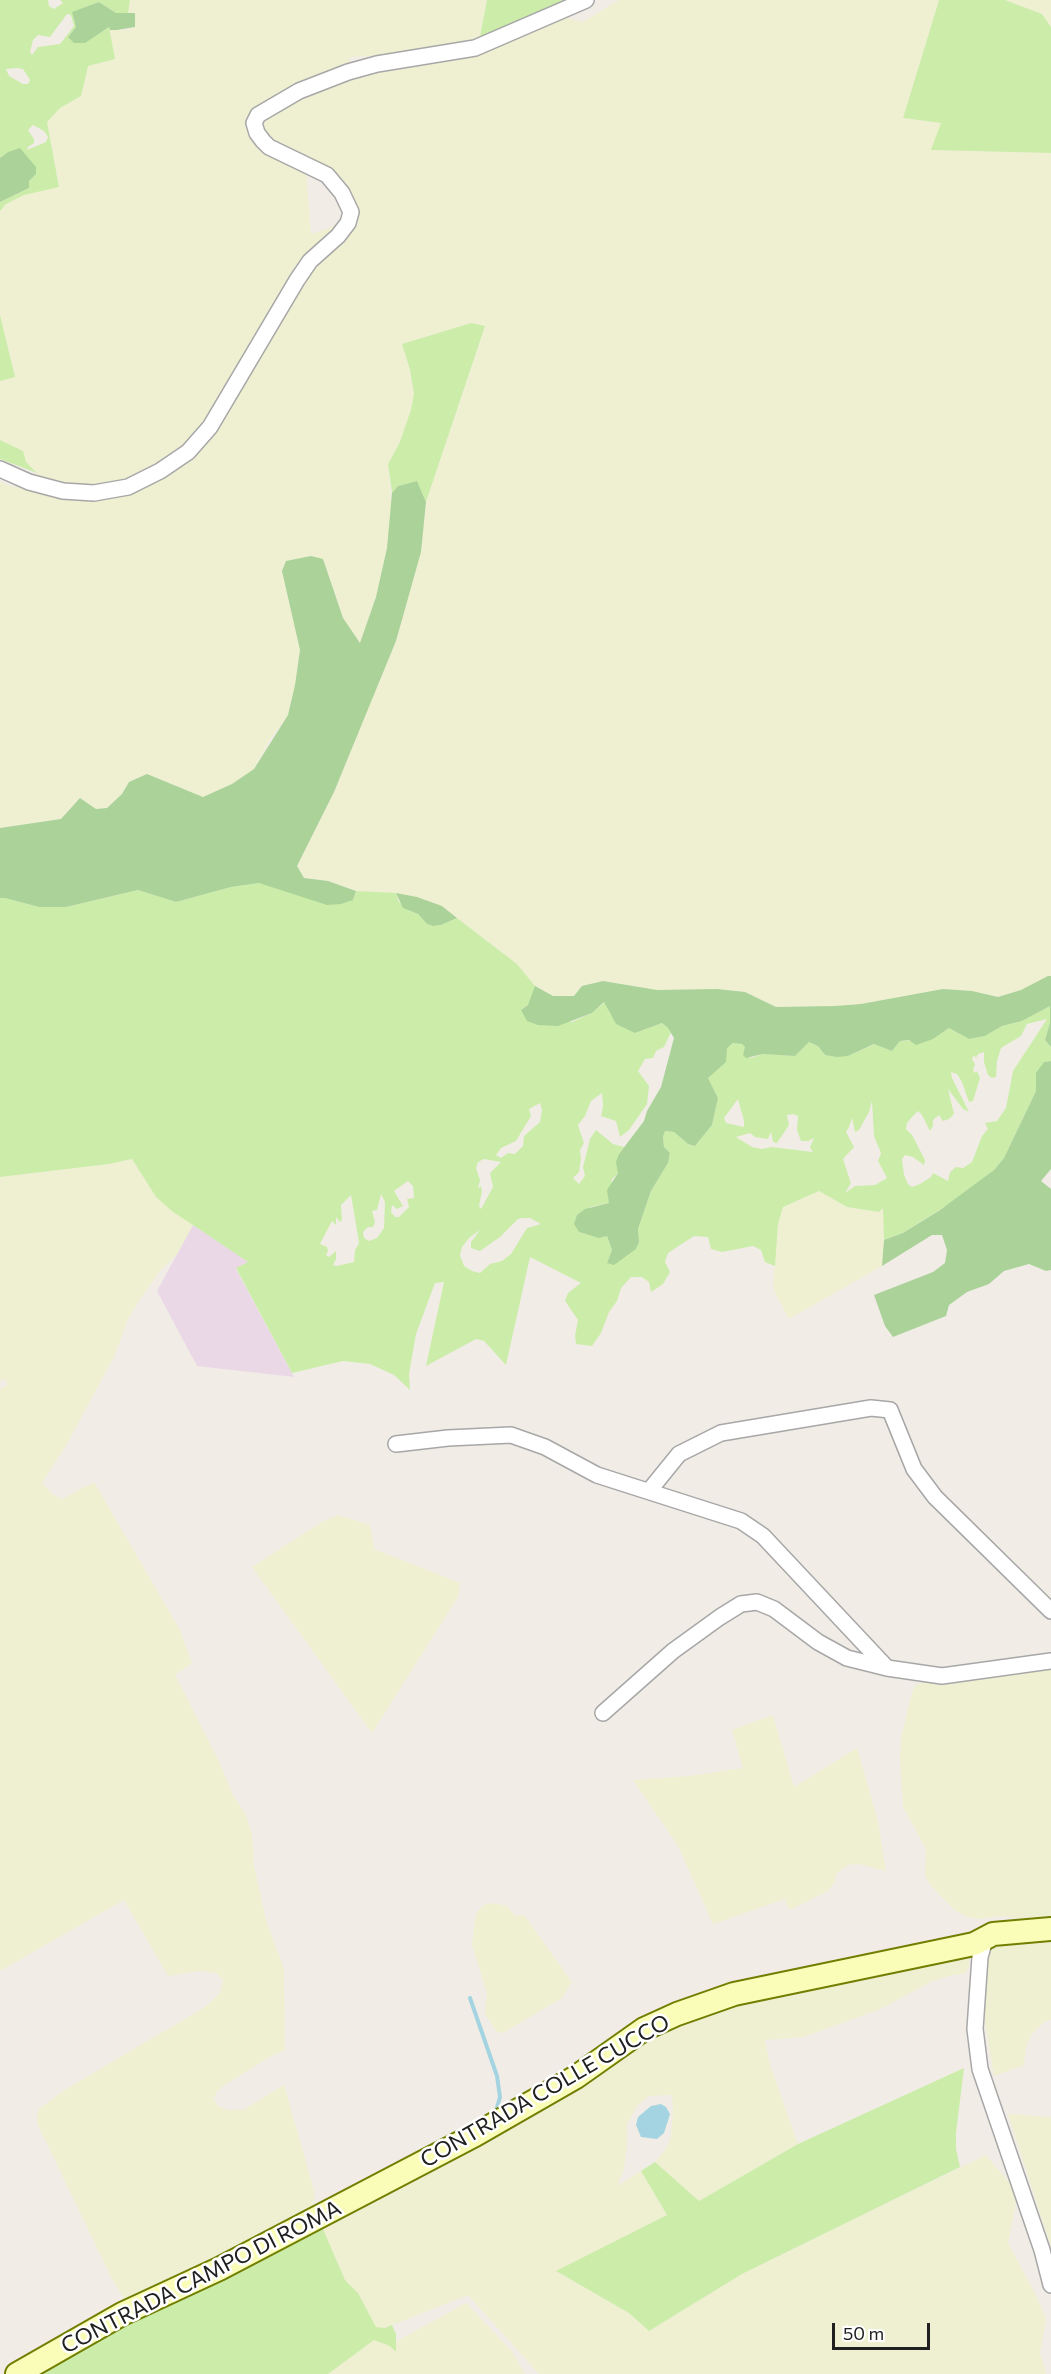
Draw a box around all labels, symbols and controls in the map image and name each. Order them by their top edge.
street label: CONTRADA COLLE CUCCO [416,2009,674,2173]
street label: CONTRADA CAMPO DI ROMA [57,2195,345,2359]
scale bar [835,2311,932,2349]
text: 50 m [843,2322,884,2344]

